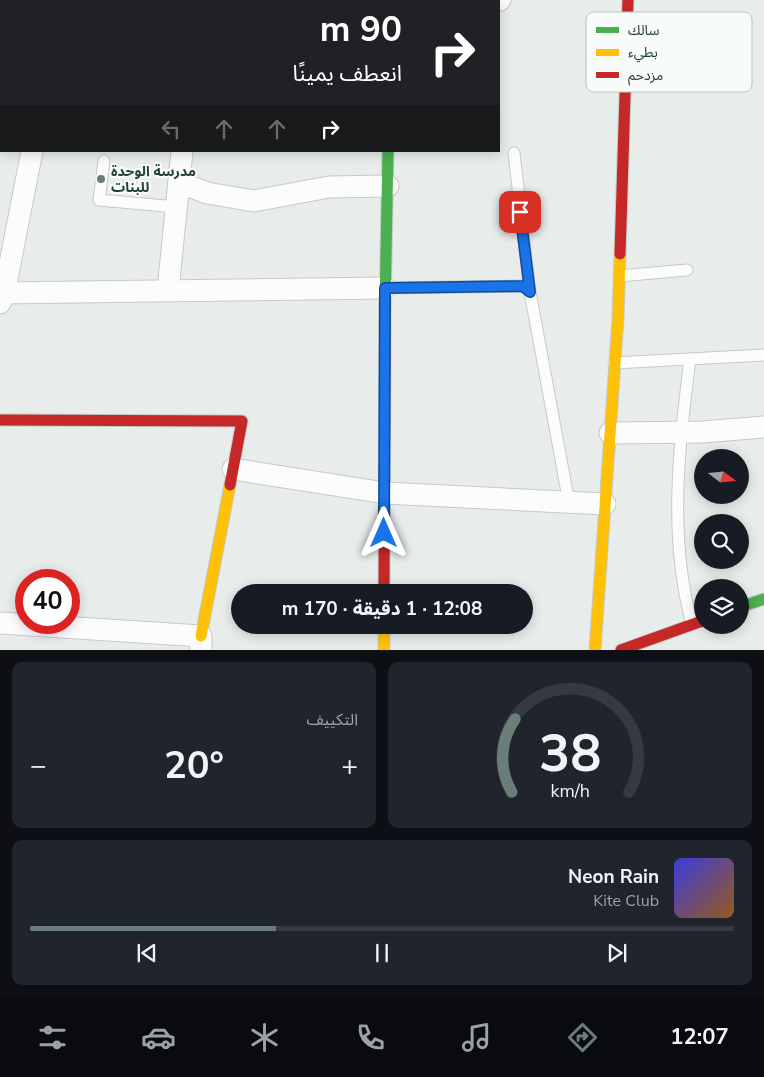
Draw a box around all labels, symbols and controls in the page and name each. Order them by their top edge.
text: 90 m [320,6,402,53]
legend [586,12,752,92]
icon: right [420,20,485,85]
text: سالك [628,21,660,40]
text: بطيء [628,43,658,63]
text: انعطف يمينًا [293,59,402,89]
text: مزدحم [628,66,663,86]
icon: left [157,115,185,143]
icon: ahead [210,115,238,143]
icon: ahead [263,115,291,143]
icon: right [316,115,344,143]
place label: مدرسة الوحدة للبنات [111,162,196,197]
marker: مدرسة الوحدة للبنات [95,173,107,185]
pin [499,191,541,233]
icon: arrive [506,198,534,226]
north arrow [694,449,749,504]
map controls [694,449,749,634]
position arrow [357,506,409,558]
button: search [694,514,749,569]
speed limit sign: 40 [15,569,80,634]
button: layers [694,579,749,634]
text: 12:08 · 1 دقيقة · 170 m [282,596,482,622]
text: التكييف [306,709,358,731]
text: 38 [539,718,601,789]
text: 20° [164,740,224,791]
text: − [30,747,47,785]
text: + [341,747,358,785]
text: km/h [550,779,590,803]
text: Neon Rain [568,864,659,890]
text: Kite Club [593,890,659,912]
icon: previous [133,939,161,967]
icon: pause [368,939,396,967]
icon: next [603,939,631,967]
icon: filters [35,1020,70,1055]
icon: car [141,1020,176,1055]
icon: climate [247,1020,282,1055]
icon: phone [353,1020,388,1055]
icon: music [459,1020,494,1055]
icon: directions [565,1020,600,1055]
text: 12:07 [670,1022,729,1052]

